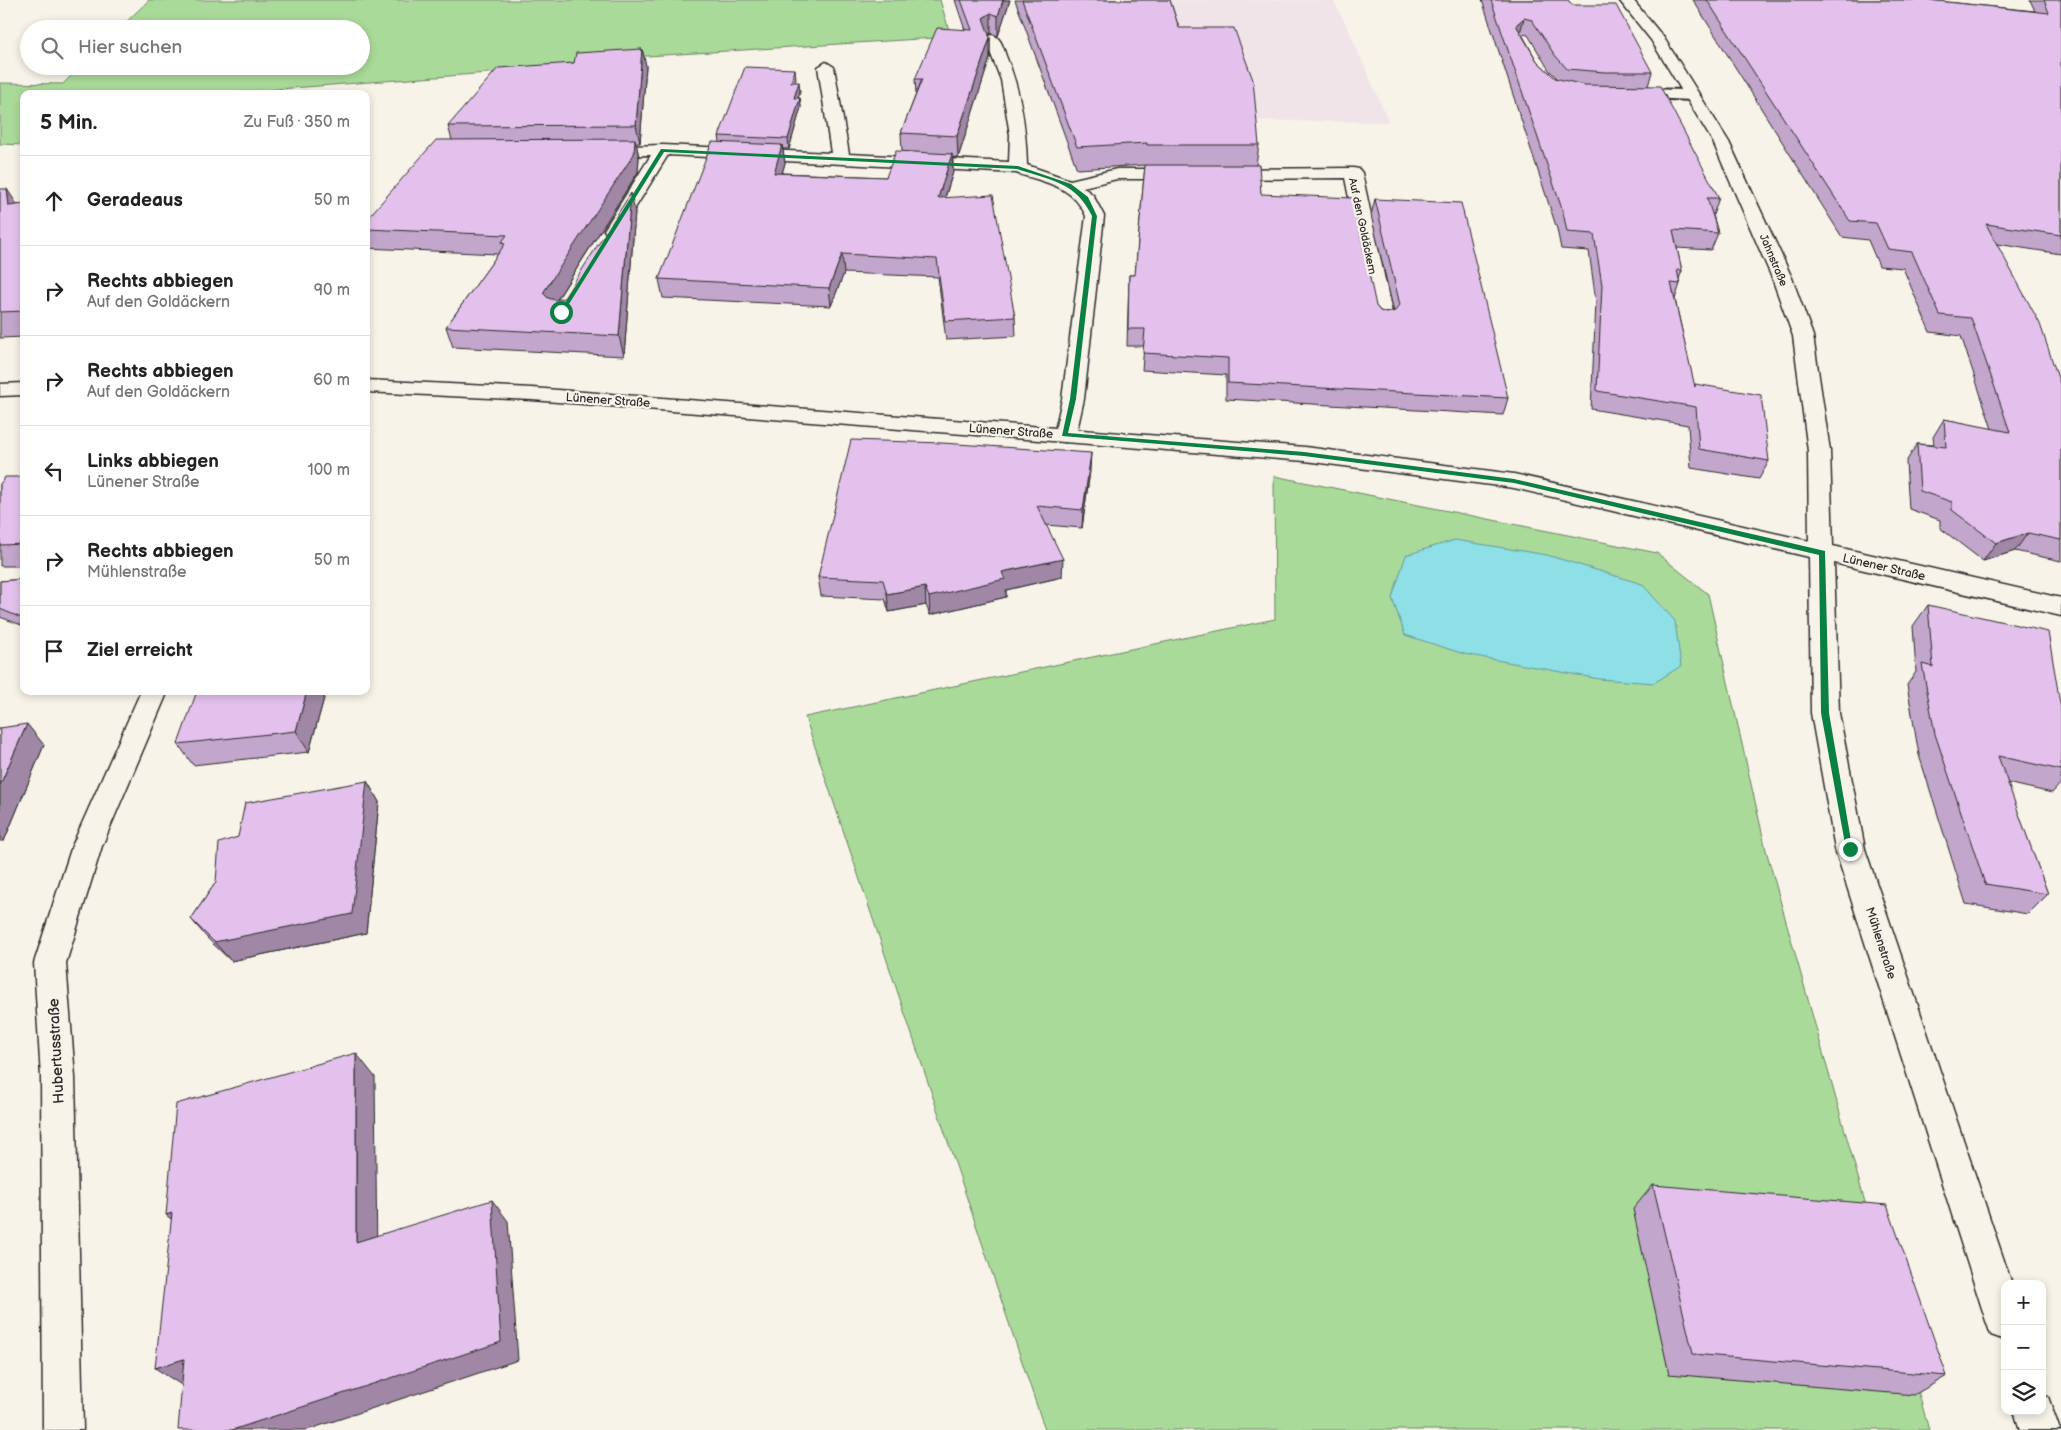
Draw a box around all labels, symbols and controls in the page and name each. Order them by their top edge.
search box [20,20,370,75]
icon: search [38,34,66,62]
text: Hier suchen [78,36,182,59]
text: 5 Min. [40,110,97,135]
text: Zu Fuß · 350 m [244,113,350,132]
street label: Auf den Goldäckern [1346,177,1379,276]
icon: ahead [40,187,68,215]
text: Geradeaus [87,189,183,212]
text: 50 m [314,191,350,210]
street label: Jahnstraße [1757,232,1791,289]
text: Rechts abbiegen [87,270,234,293]
icon: right [40,277,68,305]
text: 90 m [314,281,350,300]
text: Auf den Goldäckern [87,293,230,312]
route start [550,301,573,324]
text: Rechts abbiegen [87,360,234,383]
icon: right [40,367,68,395]
text: 60 m [313,371,350,390]
text: Auf den Goldäckern [87,383,230,402]
street label: Lünener Straße [565,390,651,411]
street label: Lünener Straße [968,421,1054,442]
text: Links abbiegen [87,450,219,473]
icon: left [40,457,68,485]
text: 100 m [307,461,350,480]
text: Lünener Straße [87,473,200,492]
text: Rechts abbiegen [87,540,234,563]
icon: right [40,547,68,575]
text: 50 m [314,551,350,570]
street label: Lünener Straße [1841,551,1927,584]
text: Mühlenstraße [87,563,186,582]
icon: arrive [40,637,68,665]
text: Ziel erreicht [87,639,193,662]
route end [1839,838,1862,861]
street label: Mühlenstraße [1862,905,1899,981]
street label: Hubertusstraße [44,998,69,1104]
map controls [2001,1280,2046,1415]
button: + [2001,1280,2046,1325]
button: − [2001,1325,2046,1370]
button: layers [2001,1370,2046,1415]

